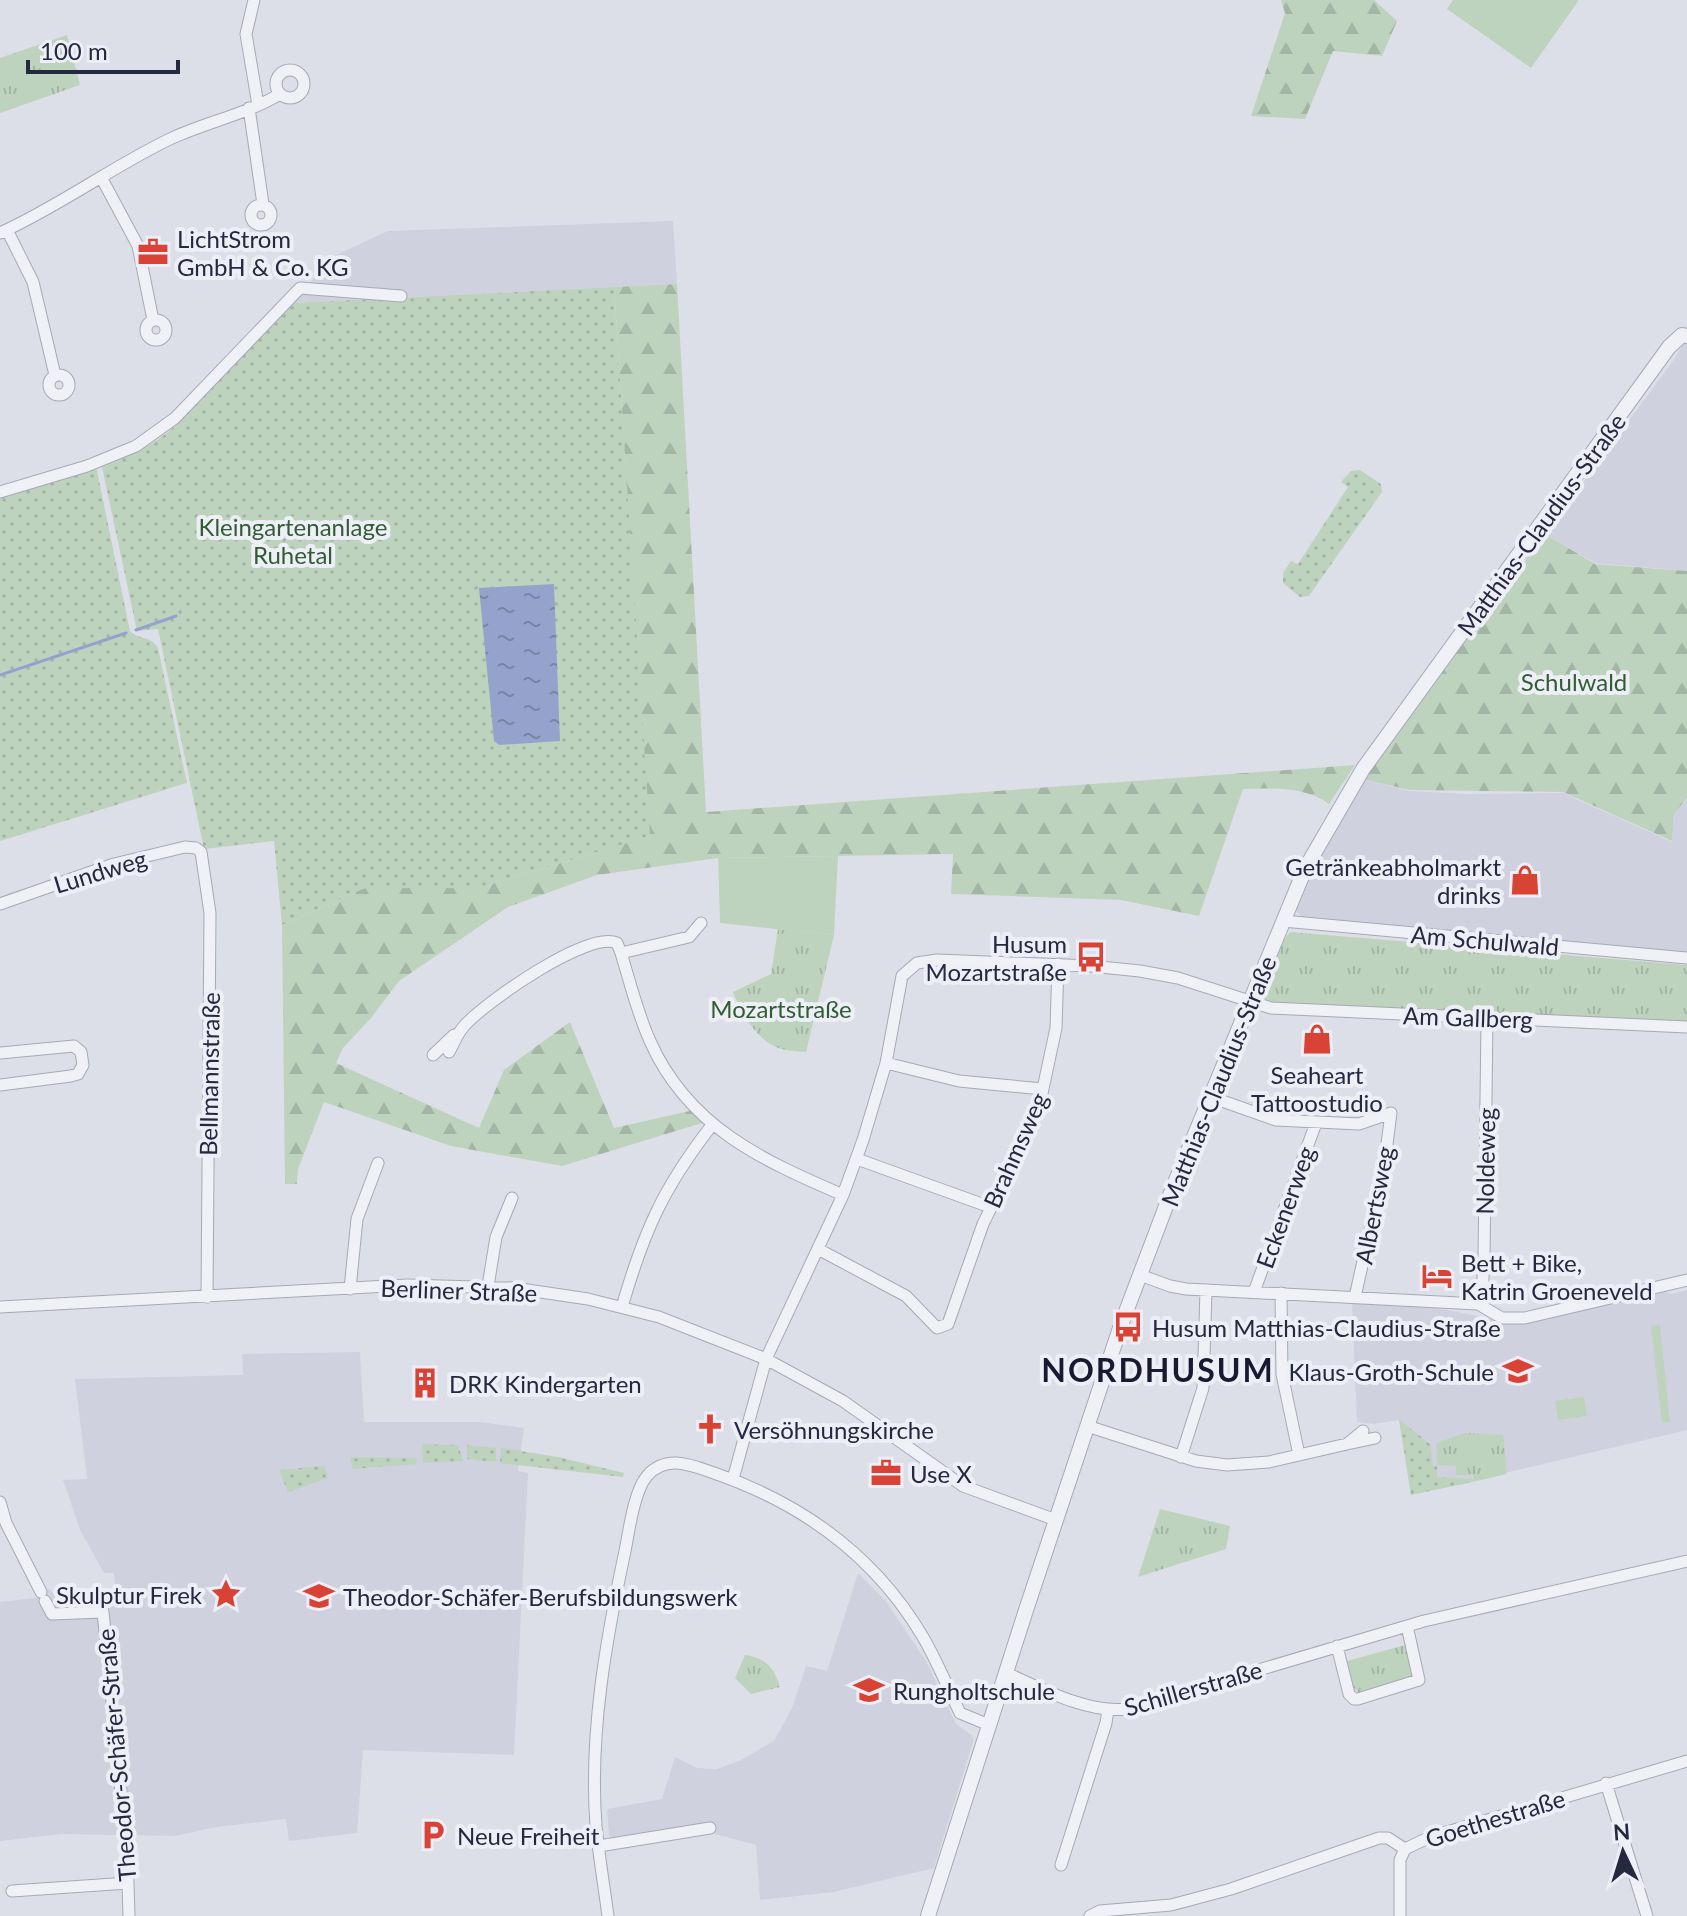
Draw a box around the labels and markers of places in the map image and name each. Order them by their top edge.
place label: LichtStrom GmbH & Co. KG [177,224,348,281]
office icon: LichtStrom GmbH & Co. KG [136,235,170,269]
place label: Getränkeabholmarkt drinks [1285,852,1501,909]
shop icon: Getränkeabholmarkt drinks [1508,863,1542,897]
place label: Husum Mozartstraße [926,929,1067,986]
bus stop icon: Husum Mozartstraße [1074,940,1108,974]
shop icon: Seaheart Tattoostudio [1300,1022,1334,1056]
place label: Seaheart Tattoostudio [1251,1060,1383,1117]
place label: Bett + Bike, Katrin Groeneveld [1461,1248,1653,1305]
hotel icon: Bett + Bike, Katrin Groeneveld [1420,1259,1454,1293]
bus stop icon: Husum Matthias-Claudius-Straße [1111,1310,1145,1344]
place label: Husum Matthias-Claudius-Straße [1152,1313,1501,1342]
school or university icon: Klaus-Groth-Schule [1501,1354,1535,1388]
place label: Klaus-Groth-Schule [1288,1357,1494,1386]
building icon: DRK Kindergarten [408,1366,442,1400]
place label: DRK Kindergarten [449,1369,642,1398]
church icon: Versöhnungskirche [693,1412,727,1446]
place label: Versöhnungskirche [734,1415,934,1444]
office icon: Use X [869,1456,903,1490]
place label: Use X [910,1459,972,1488]
place icon: Skulptur Firek [209,1577,243,1611]
school or university icon: Theodor-Schäfer-Berufsbildungswerk [302,1579,336,1613]
place label: Skulptur Firek [56,1580,203,1609]
place label: Theodor-Schäfer-Berufsbildungswerk [343,1582,738,1611]
school or university icon: Rungholtschule [852,1673,886,1707]
place label: Rungholtschule [893,1676,1055,1705]
parking icon: Neue Freiheit [416,1818,450,1852]
place label: Neue Freiheit [457,1821,600,1850]

